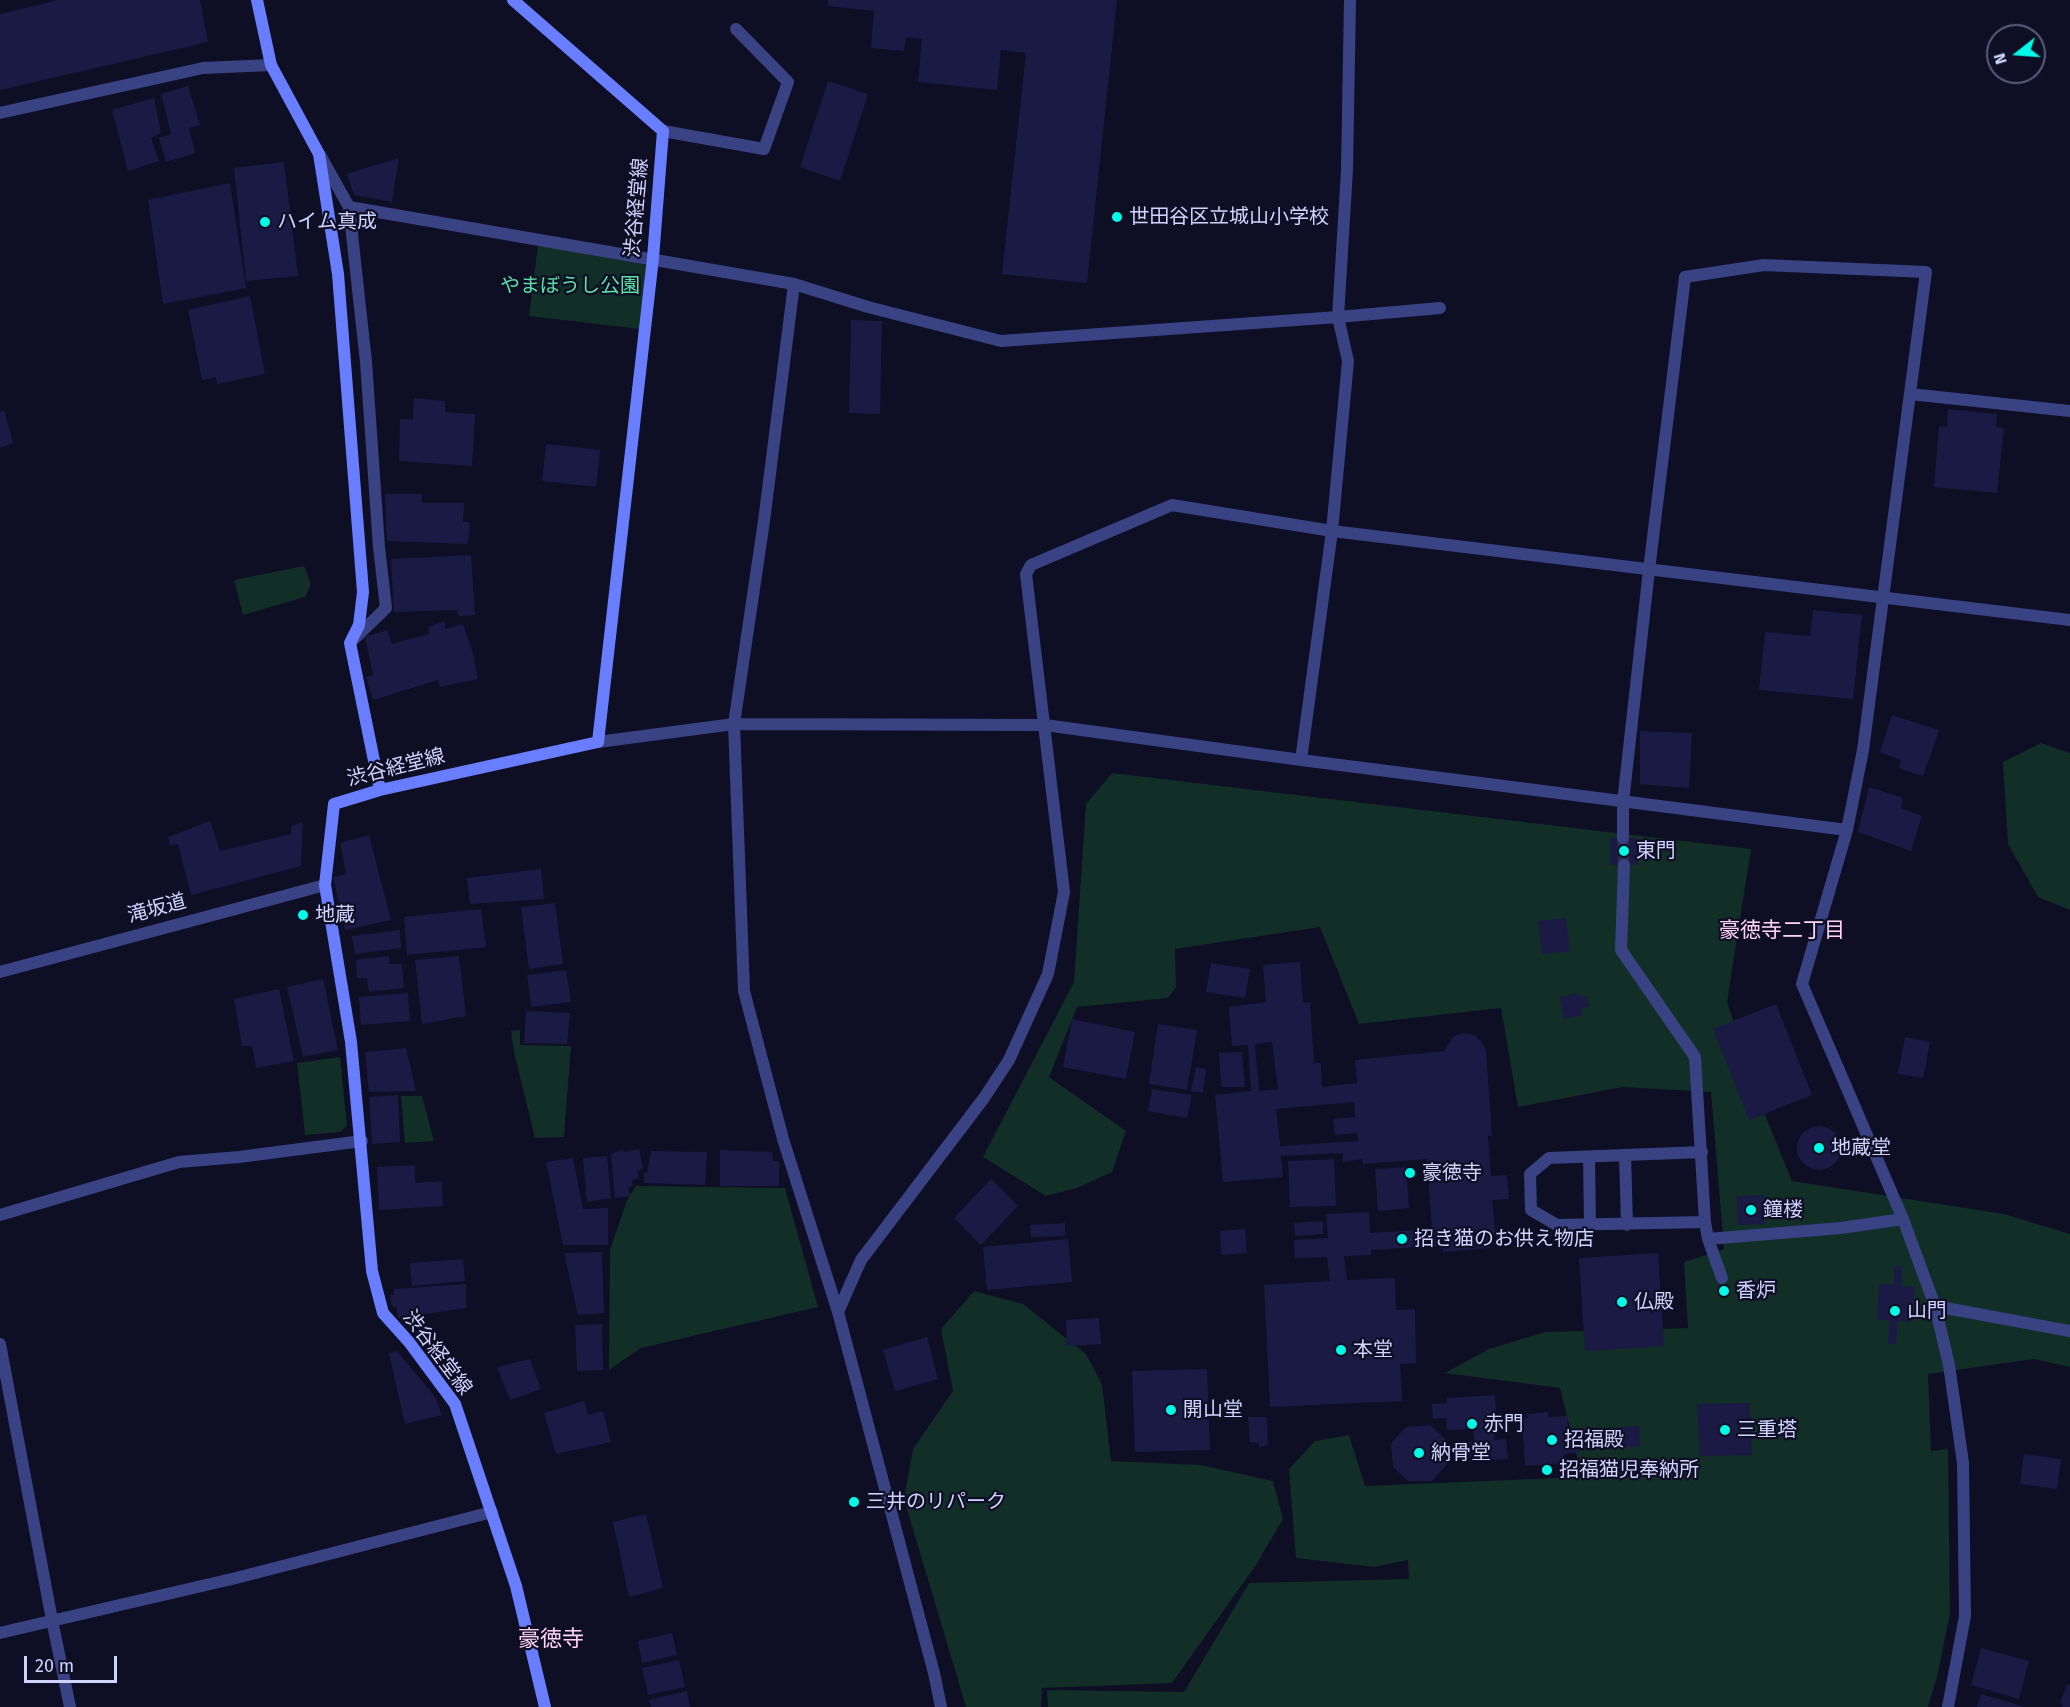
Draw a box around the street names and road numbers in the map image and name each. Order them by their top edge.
street label: 渋谷経堂線 [621,157,653,259]
street label: 渋谷経堂線 [345,744,447,792]
street label: 滝坂道 [125,890,189,928]
street label: 渋谷経堂線 [397,1306,477,1400]

